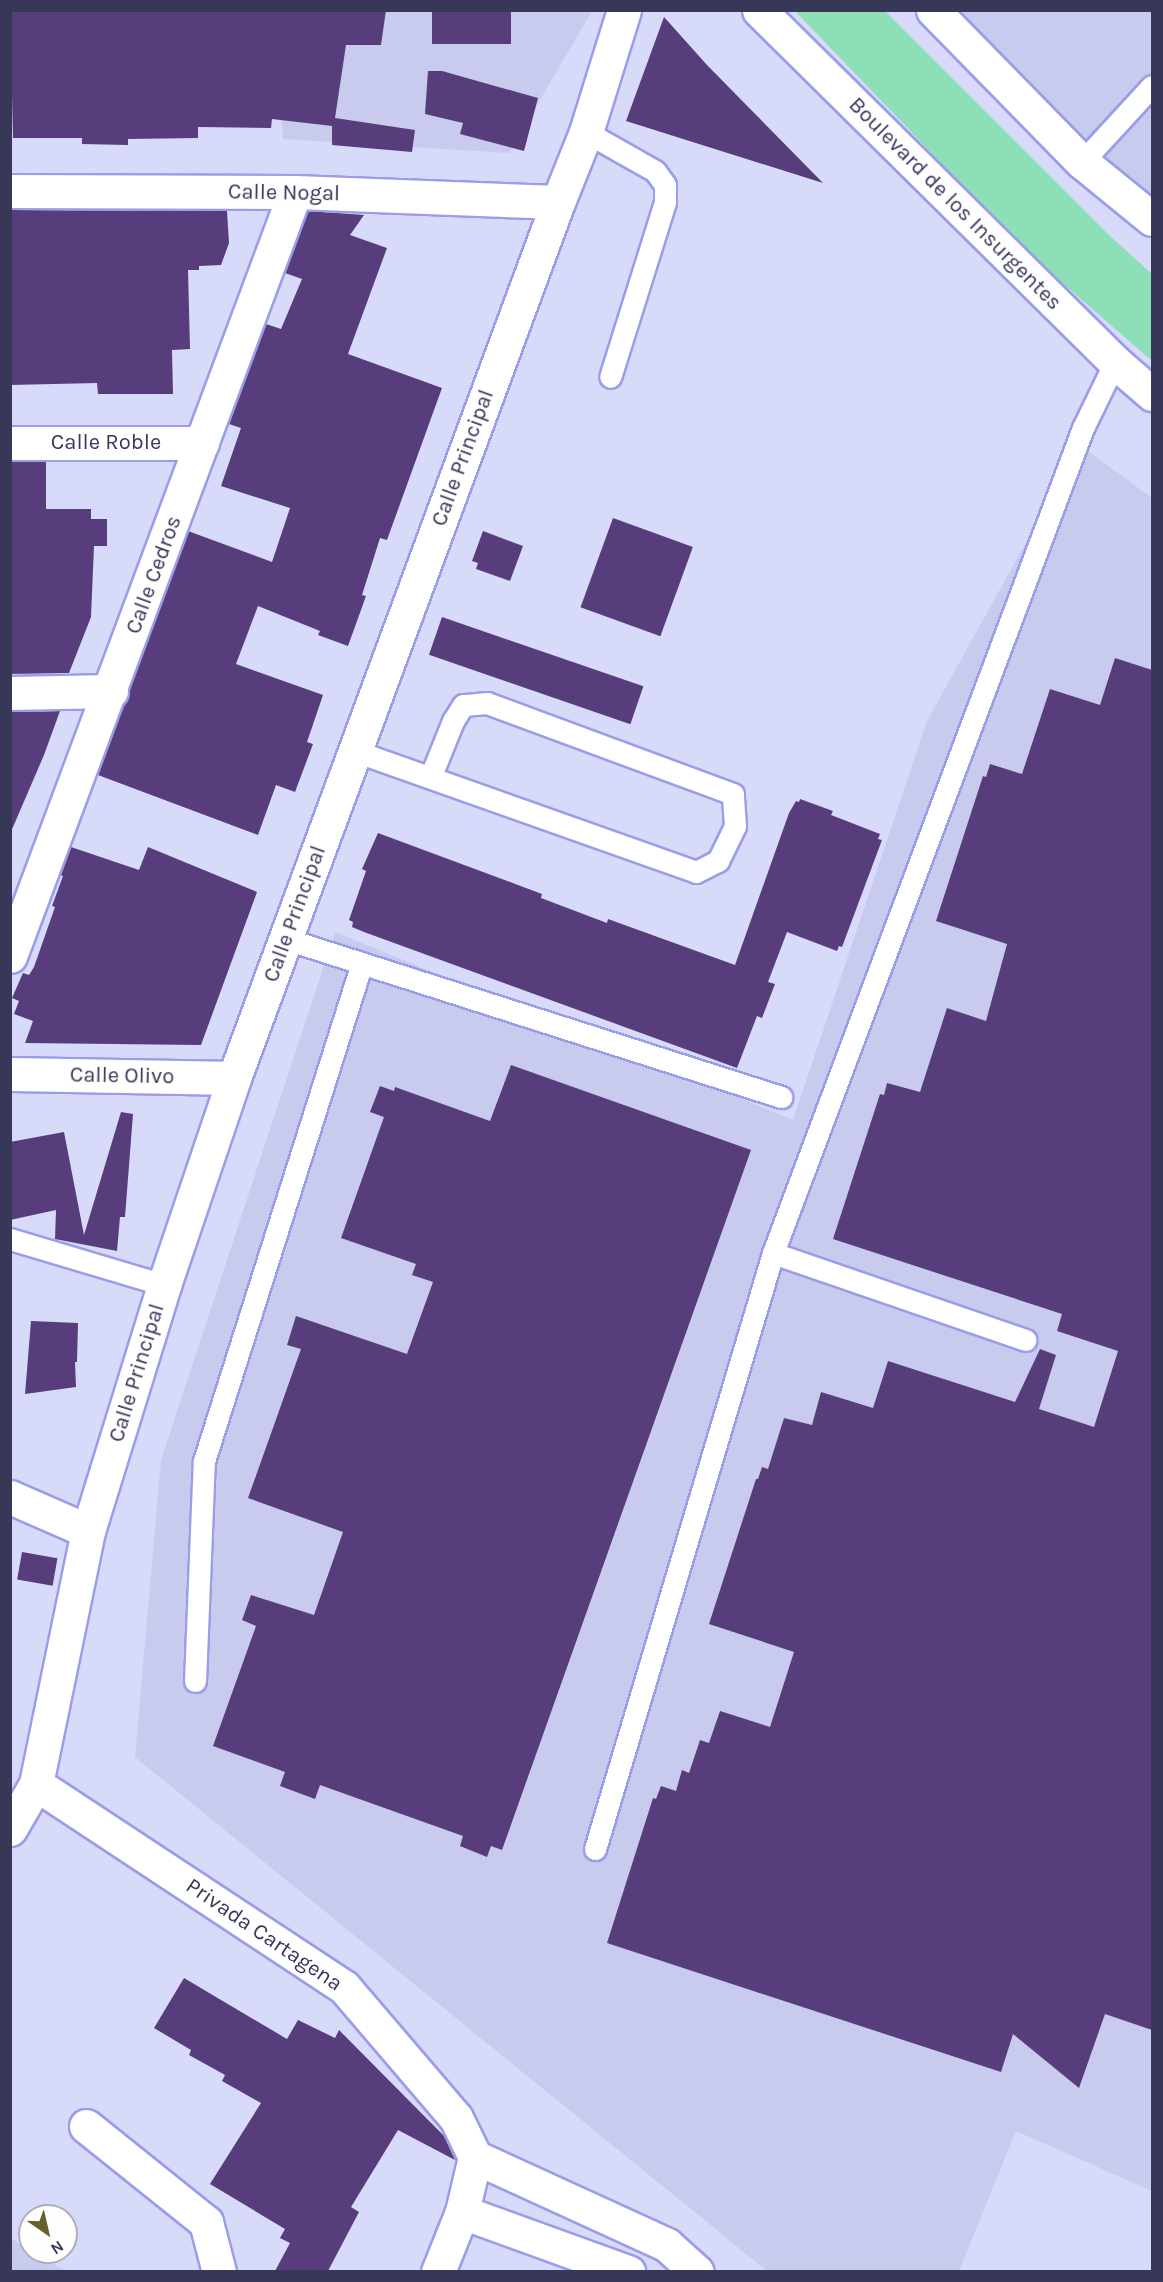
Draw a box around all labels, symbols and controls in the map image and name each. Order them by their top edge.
street label: Boulevard de los Insurgentes [843,92,1067,316]
street label: Calle Nogal [228,179,340,207]
street label: Calle Principal [426,386,500,530]
street label: Calle Roble [51,430,161,456]
street label: Calle Cedros [120,512,188,638]
street label: Calle Principal [258,842,332,986]
street label: Calle Olivo [70,1062,174,1090]
street label: Calle Principal [103,1301,171,1445]
street label: Privada Cartagena [181,1873,347,1997]
north arrow [18,2204,78,2264]
text: N [47,2237,67,2259]

